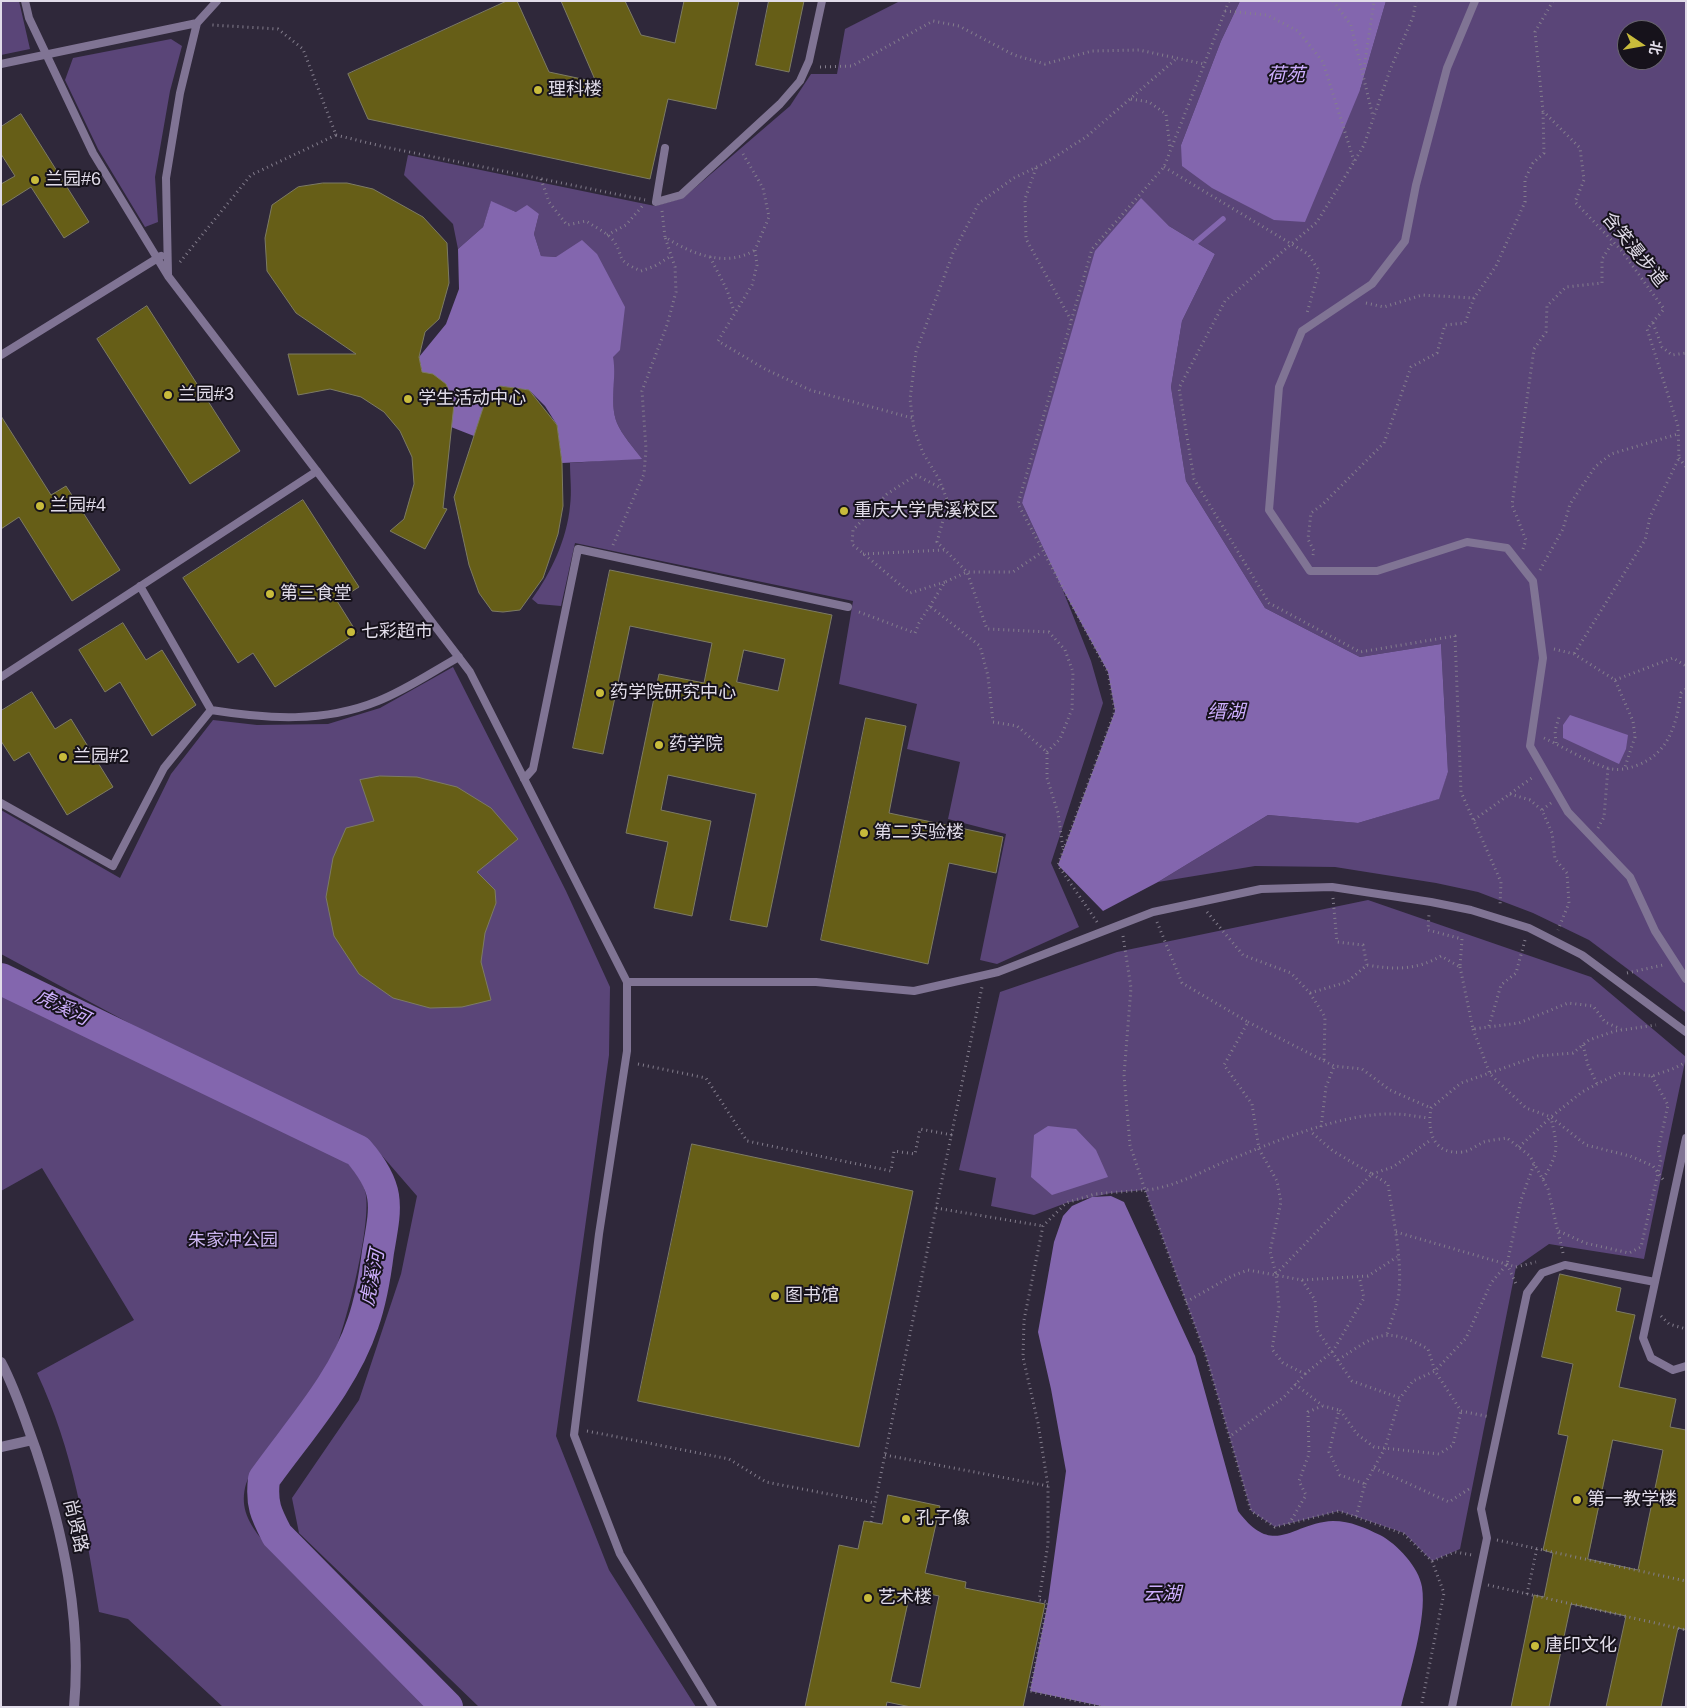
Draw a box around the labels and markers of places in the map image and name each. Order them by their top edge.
place label: 理科楼 [548,79,602,101]
marker: 理科楼 [532,84,544,96]
place label: 兰园#6 [45,169,101,191]
marker: 兰园#6 [29,174,41,186]
place label: 兰园#3 [178,384,234,406]
place label: 学生活动中心 [418,388,526,410]
marker: 兰园#3 [162,389,174,401]
marker: 学生活动中心 [402,393,414,405]
place label: 兰园#4 [50,495,106,517]
marker: 兰园#4 [34,500,46,512]
place label: 重庆大学虎溪校区 [854,500,998,522]
marker: 重庆大学虎溪校区 [838,505,850,517]
place label: 第三食堂 [280,583,352,605]
marker: 第三食堂 [264,588,276,600]
place label: 七彩超市 [361,621,433,643]
marker: 七彩超市 [345,626,357,638]
place label: 药学院研究中心 [610,682,736,704]
marker: 药学院研究中心 [594,687,606,699]
place label: 药学院 [669,734,723,756]
marker: 药学院 [653,739,665,751]
place label: 兰园#2 [73,746,129,768]
marker: 兰园#2 [57,751,69,763]
place label: 第二实验楼 [874,822,964,844]
marker: 第二实验楼 [858,827,870,839]
place label: 图书馆 [785,1285,839,1307]
marker: 图书馆 [769,1290,781,1302]
place label: 第一教学楼 [1587,1489,1677,1511]
marker: 第一教学楼 [1571,1494,1583,1506]
place label: 孔子像 [916,1508,970,1530]
marker: 孔子像 [900,1513,912,1525]
place label: 艺术楼 [878,1587,932,1609]
marker: 艺术楼 [862,1592,874,1604]
place label: 唐印文化 [1545,1635,1617,1657]
marker: 唐印文化 [1529,1640,1541,1652]

